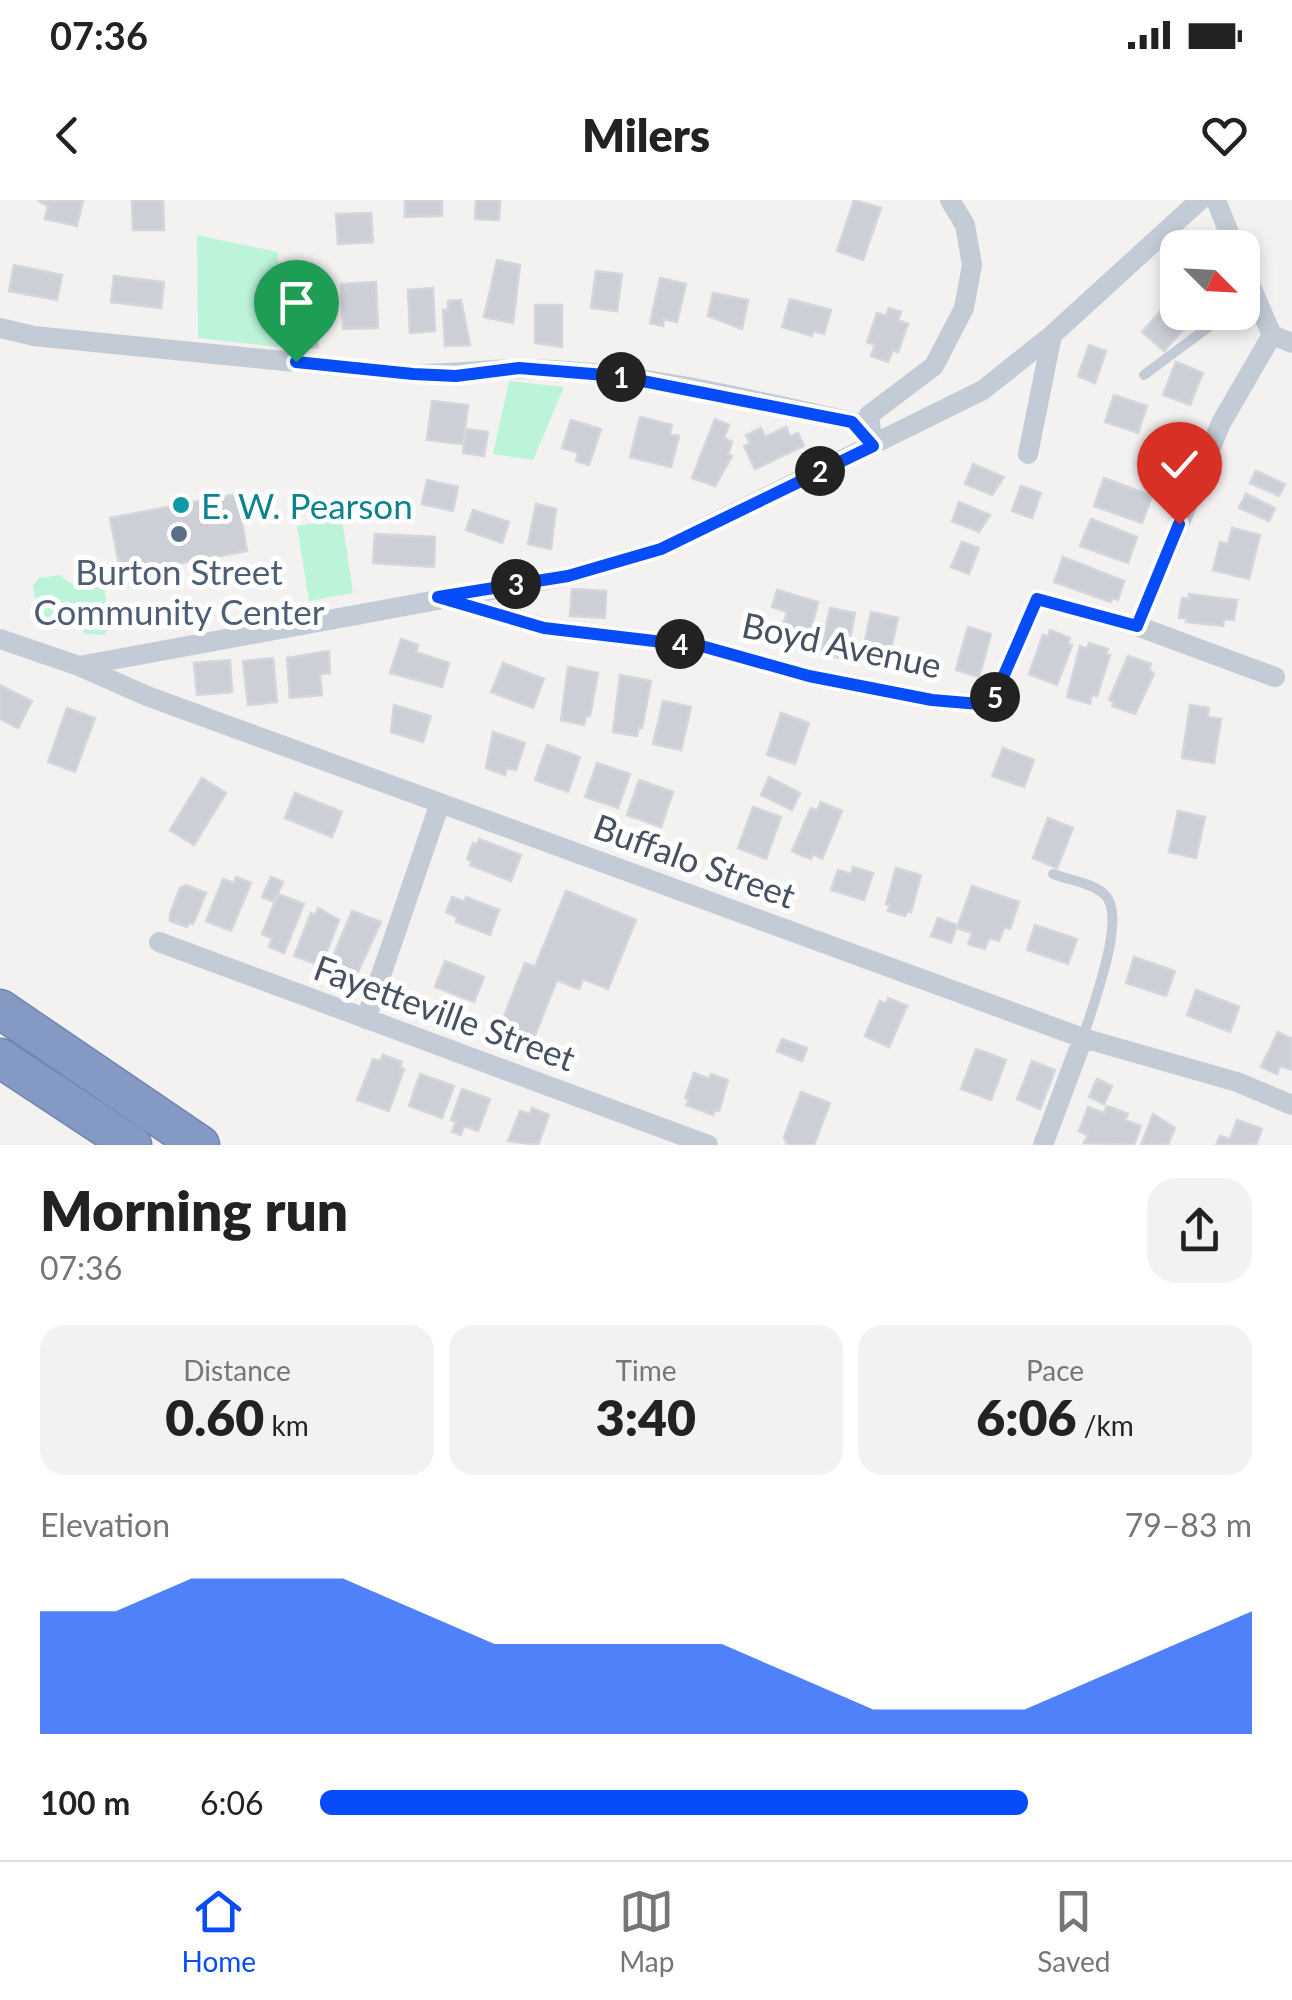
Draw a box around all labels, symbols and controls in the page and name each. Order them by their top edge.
text: 07:36 [50,12,148,58]
icon: back [40,108,95,163]
text: Milers [582,108,710,162]
icon: heart [1197,108,1252,163]
north arrow [1160,230,1260,330]
map controls [1160,230,1260,330]
pin [254,260,339,363]
icon: arrive [269,275,324,330]
pin: 1 [596,352,646,402]
text: 1 [613,360,629,394]
pin [1137,422,1222,525]
icon: check [1152,437,1207,492]
pin: 2 [795,446,845,496]
text: 2 [812,454,828,488]
place label: E. W. Pearson [201,484,413,526]
marker: E. W. Pearson [170,494,192,516]
marker: Burton Street Community Center [168,523,190,545]
place label: Burton Street Community Center [33,550,325,632]
pin: 3 [491,559,541,609]
text: 3 [508,567,524,601]
street label: Boyd Avenue [739,602,945,686]
pin: 4 [655,619,705,669]
text: 4 [672,627,688,661]
pin: 5 [970,672,1020,722]
text: 5 [987,680,1003,714]
street label: Buffalo Street [588,804,802,916]
street label: Fayetteville Street [309,945,582,1079]
text: Morning run [40,1177,348,1243]
button: share [1147,1178,1252,1283]
text: 07:36 [40,1248,122,1287]
text: Distance [183,1353,291,1387]
text: Time [616,1353,676,1387]
text: Pace [1026,1353,1084,1387]
text: 0.60 [165,1387,264,1447]
text: 3:40 [596,1387,696,1447]
text: 6:06 [976,1387,1077,1447]
text: km [264,1408,309,1442]
text: /km [1077,1408,1134,1442]
text: Elevation [40,1505,170,1544]
text: 79–83 m [1125,1505,1252,1544]
text: 100 m [40,1783,130,1822]
text: 6:06 [200,1783,264,1822]
tab: Home [182,1884,256,1978]
tab: Map [619,1884,674,1978]
tab: Saved [1037,1884,1110,1978]

